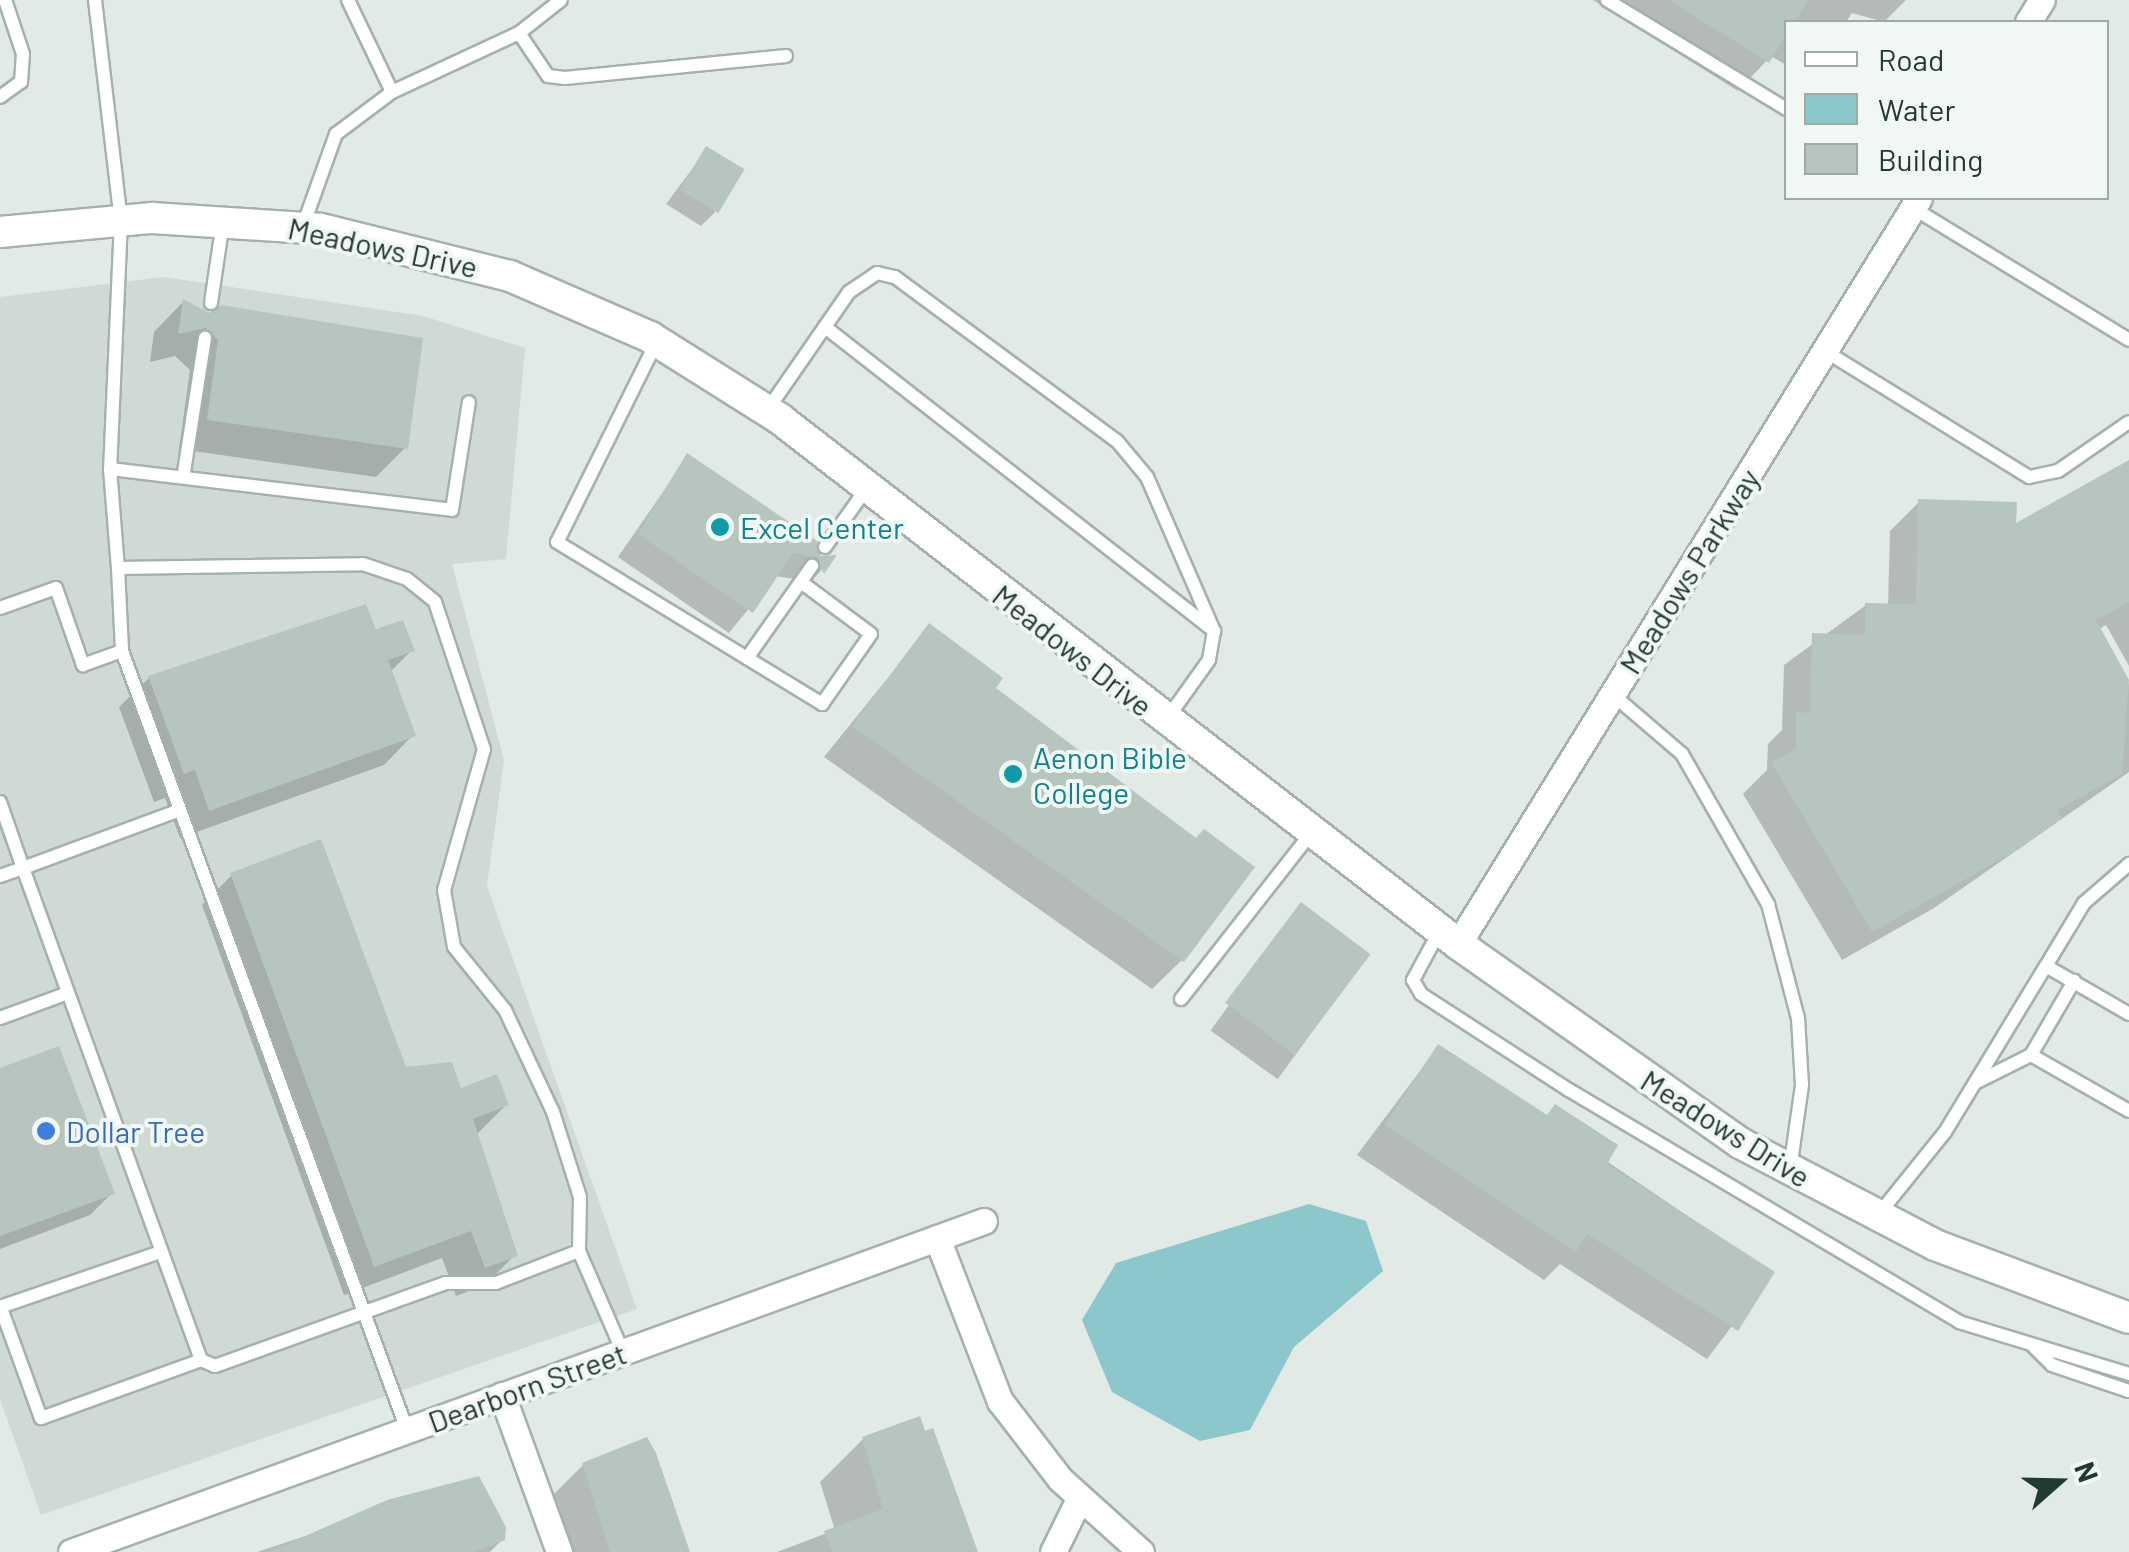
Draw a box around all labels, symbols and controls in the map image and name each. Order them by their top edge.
legend [1784,20,2109,200]
text: Road [1878,41,1944,77]
text: Water [1878,91,1956,127]
text: Building [1878,141,1983,177]
street label: Meadows Drive [285,209,481,285]
street label: Meadows Parkway [1611,462,1767,680]
place label: Excel Center [740,509,904,545]
marker: Excel Center [709,516,731,538]
street label: Meadows Drive [986,576,1160,724]
place label: Aenon Bible College [1033,739,1187,810]
marker: Aenon Bible College [1002,763,1024,785]
street label: Meadows Drive [1635,1062,1817,1194]
place label: Dollar Tree [66,1113,205,1149]
marker: Dollar Tree [35,1120,57,1142]
street label: Dearborn Street [423,1334,631,1440]
north arrow [2009,1432,2109,1532]
text: N [2068,1457,2106,1486]

